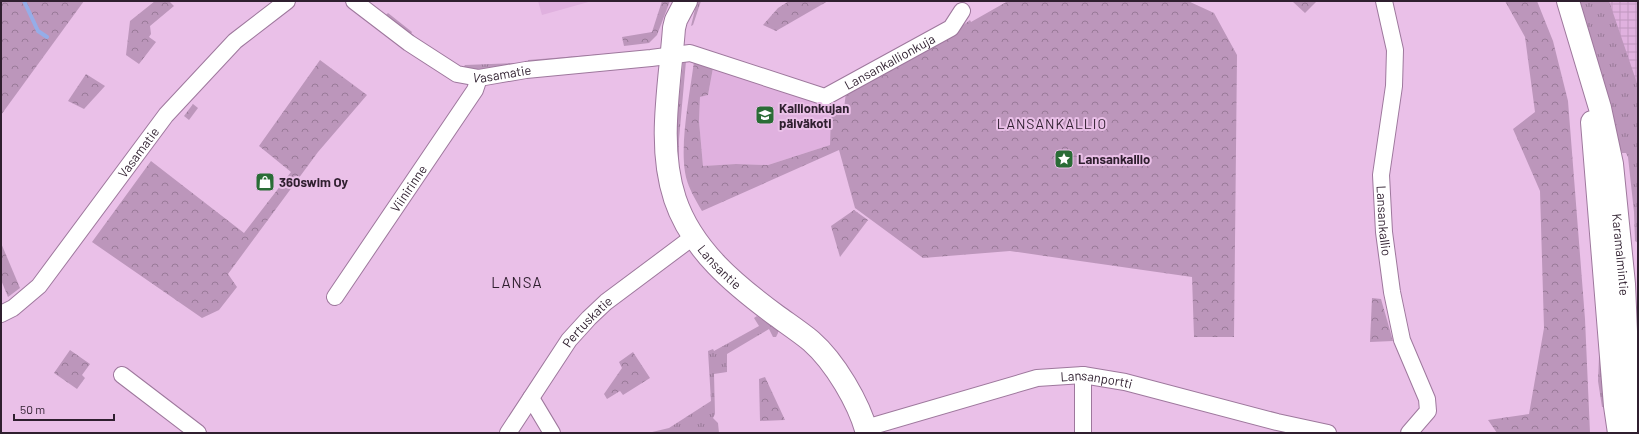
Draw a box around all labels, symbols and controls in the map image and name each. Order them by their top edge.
street label: Lansankallionkuja [842,30,938,93]
street label: Vasamatie [471,62,532,86]
place label: Kallionkujan päiväkoti [779,100,849,131]
school or university icon: Kallionkujan päiväkoti [754,104,776,126]
district label: LANSANKALLIO [997,115,1107,132]
street label: Vasamatie [114,124,162,181]
place icon: Lansankallio [1053,148,1075,170]
place label: Lansankallio [1078,151,1150,167]
street label: Viinirinne [387,162,430,215]
shop icon: 360swim Oy [254,171,276,193]
place label: 360swim Oy [279,174,348,190]
street label: Lansankallio [1374,185,1395,257]
street label: Karamalmintie [1609,213,1632,296]
street label: Lansantie [694,241,745,293]
district label: LANSA [491,273,543,291]
street label: Pertuskatie [559,292,615,350]
street label: Lansanportti [1060,367,1134,392]
scale bar [14,396,114,422]
text: 50 m [20,402,45,416]

